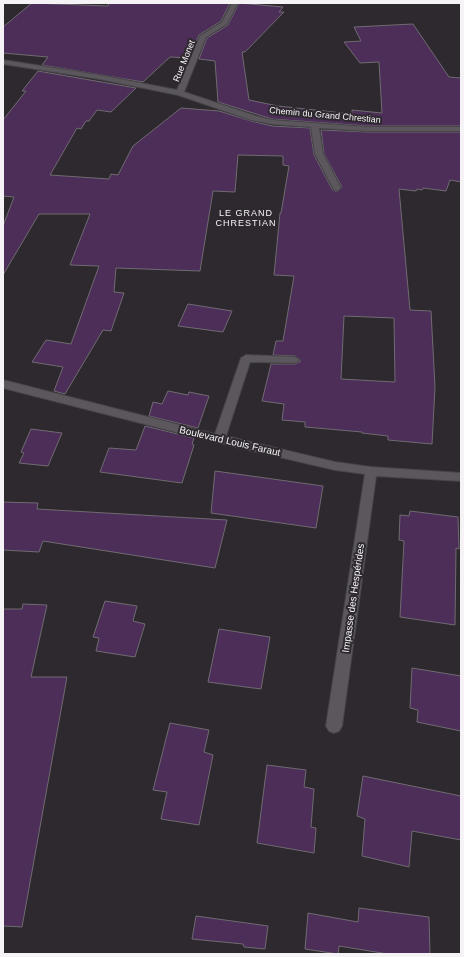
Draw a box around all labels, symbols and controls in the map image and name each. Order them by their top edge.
street label: Rue Monet [171,38,197,83]
street label: Chemin du Grand Chrestian [269,105,381,125]
district label: LE GRAND CHRESTIAN [215,208,277,228]
street label: Boulevard Louis Faraut [178,424,282,458]
street label: Impasse des Hespérides [340,543,366,653]

